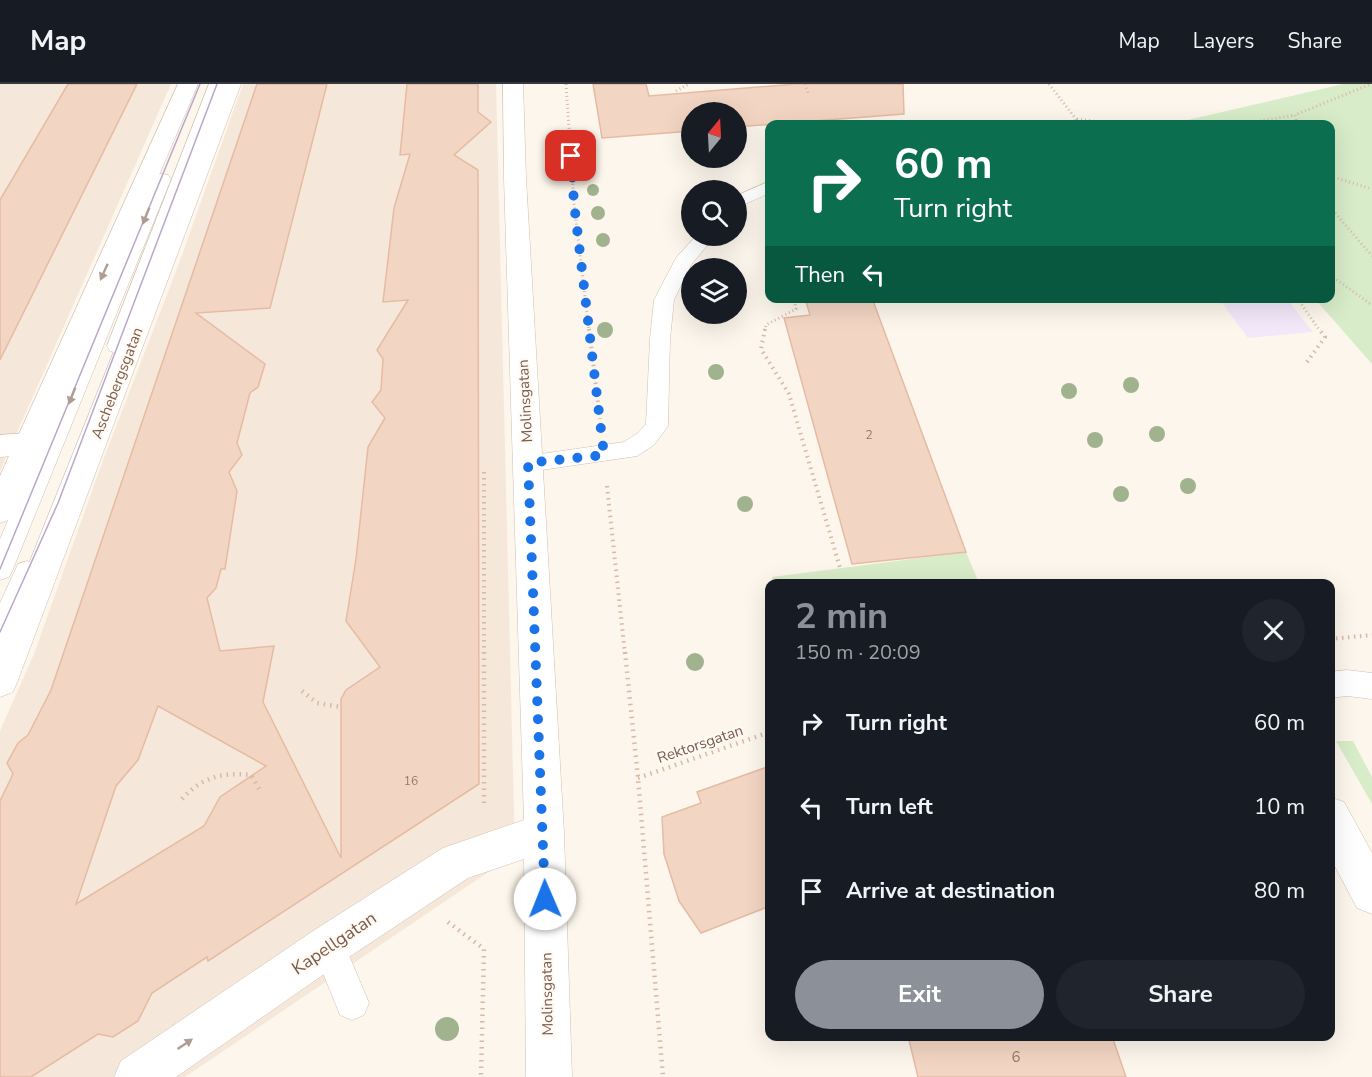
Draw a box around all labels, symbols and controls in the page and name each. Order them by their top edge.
text: Map [30,22,86,60]
text: Map [1118,27,1160,55]
text: Layers [1193,27,1254,55]
text: Share [1287,27,1342,55]
north arrow [681,102,747,168]
map controls [681,102,747,324]
pin [545,130,596,181]
text: 60 m [894,136,993,193]
icon: arrive [554,139,587,172]
icon: right [795,144,873,222]
button: search [681,180,747,246]
text: Turn right [894,190,1012,227]
one-way arrow [141,207,150,225]
button: layers [681,258,747,324]
icon: left [857,258,890,291]
text: Then [795,260,845,290]
one-way arrow [100,263,109,280]
street label: Aschebergsgatan [87,324,147,442]
street label: Molinsgatan [513,359,537,443]
one-way arrow [67,388,77,406]
house number: 2 [865,427,873,443]
text: 2 min [795,592,888,641]
button: close [1242,599,1305,662]
text: 150 m · 20:09 [795,639,921,666]
icon: right [795,707,828,740]
text: Turn right [846,708,947,738]
text: 60 m [1254,708,1305,738]
street label: Rektorsgatan [654,720,746,768]
house number: 16 [404,773,418,789]
icon: left [795,791,828,824]
text: Turn left [846,792,933,822]
text: 10 m [1254,792,1305,822]
position arrow [513,867,577,931]
icon: arrive [795,875,828,908]
text: Arrive at destination [846,876,1055,906]
text: 80 m [1254,876,1305,906]
street label: Kapellgatan [287,906,381,980]
street label: Molinsgatan [536,952,558,1036]
button: Exit [795,960,1044,1029]
button: Share [1056,960,1305,1029]
one-way arrow [177,1039,193,1050]
house number: 6 [1011,1047,1021,1067]

